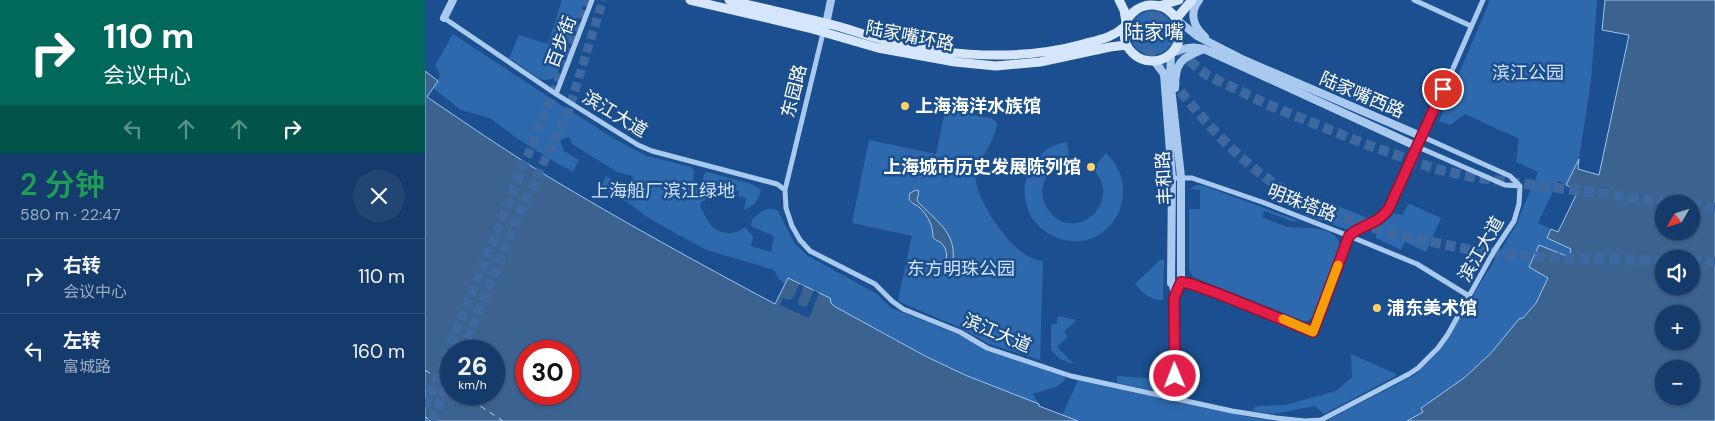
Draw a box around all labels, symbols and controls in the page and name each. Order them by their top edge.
street label: 百步街 [540,12,582,72]
text: 110 m [103,13,194,59]
street label: 陆家嘴环路 [864,16,956,56]
district label: 陆家嘴 [1124,19,1184,45]
icon: right [20,20,85,85]
text: 会议中心 [103,61,191,90]
park label: 滨江公园 [1492,61,1564,85]
street label: 东园路 [776,62,812,120]
street label: 陆家嘴西路 [1316,66,1408,124]
pin [1422,68,1464,110]
icon: arrive [1429,75,1457,103]
street label: 滨江大道 [578,85,652,143]
place label: 上海海洋水族馆 [915,94,1041,118]
marker: 上海海洋水族馆 [899,100,911,112]
icon: left [119,115,147,143]
icon: ahead [172,115,200,143]
icon: ahead [225,115,253,143]
icon: right [278,115,306,143]
street label: 丰和路 [1151,150,1177,206]
place label: 上海城市历史发展陈列馆 [883,155,1081,179]
marker: 上海城市历史发展陈列馆 [1085,161,1097,173]
text: 2 分钟 [20,165,105,204]
button: close [353,170,405,222]
park label: 上海船厂滨江绿地 [591,179,735,203]
street label: 明珠塔路 [1264,179,1340,227]
north arrow [1655,195,1700,240]
map controls [1655,195,1700,405]
text: 580 m · 22:47 [20,204,121,225]
street label: 滨江大道 [1453,212,1509,286]
button: sound [1655,250,1700,295]
text: 右转 [63,253,101,278]
park label: 东方明珠公园 [907,257,1015,281]
icon: right [20,262,48,290]
text: 110 m [358,264,405,289]
text: 会议中心 [63,281,127,302]
place label: 浦东美术馆 [1387,296,1477,320]
marker: 浦东美术馆 [1371,302,1383,314]
button: + [1655,305,1700,350]
street label: 滨江大道 [959,308,1035,358]
text: 左转 [63,328,101,353]
icon: left [20,337,48,365]
text: 160 m [352,339,405,364]
speed limit sign: 30 [515,340,580,405]
position arrow [1148,349,1200,401]
text: 26 [457,350,488,383]
text: 富城路 [63,356,111,377]
button: − [1655,360,1700,405]
text: km/h [458,377,487,393]

